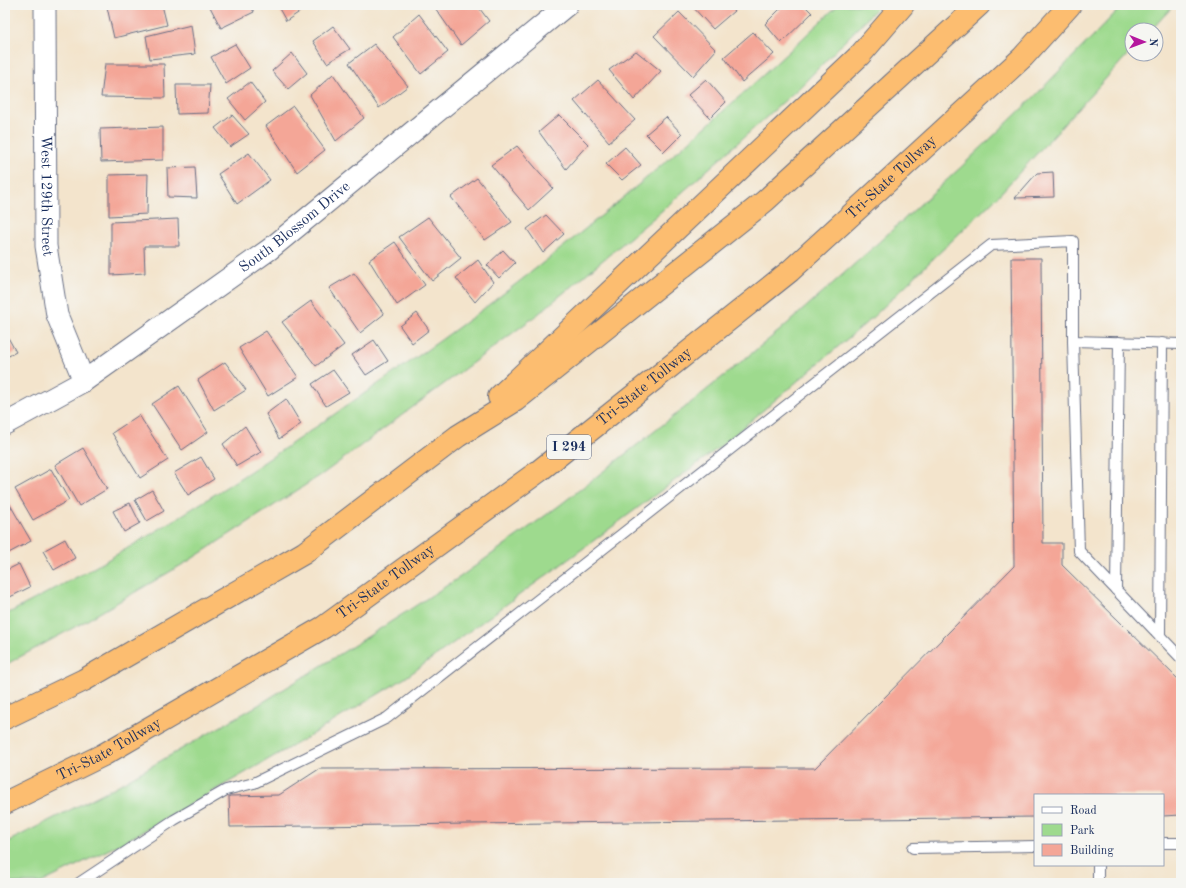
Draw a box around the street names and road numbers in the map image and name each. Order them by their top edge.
street label: Tri-State Tollway [844,133,940,223]
street label: West 129th Street [38,135,55,258]
street label: South Blossom Drive [237,179,353,276]
street label: Tri-State Tollway [594,345,695,429]
road number: I 294 [547,435,591,459]
street label: Tri-State Tollway [334,542,437,622]
street label: Tri-State Tollway [54,715,164,784]

